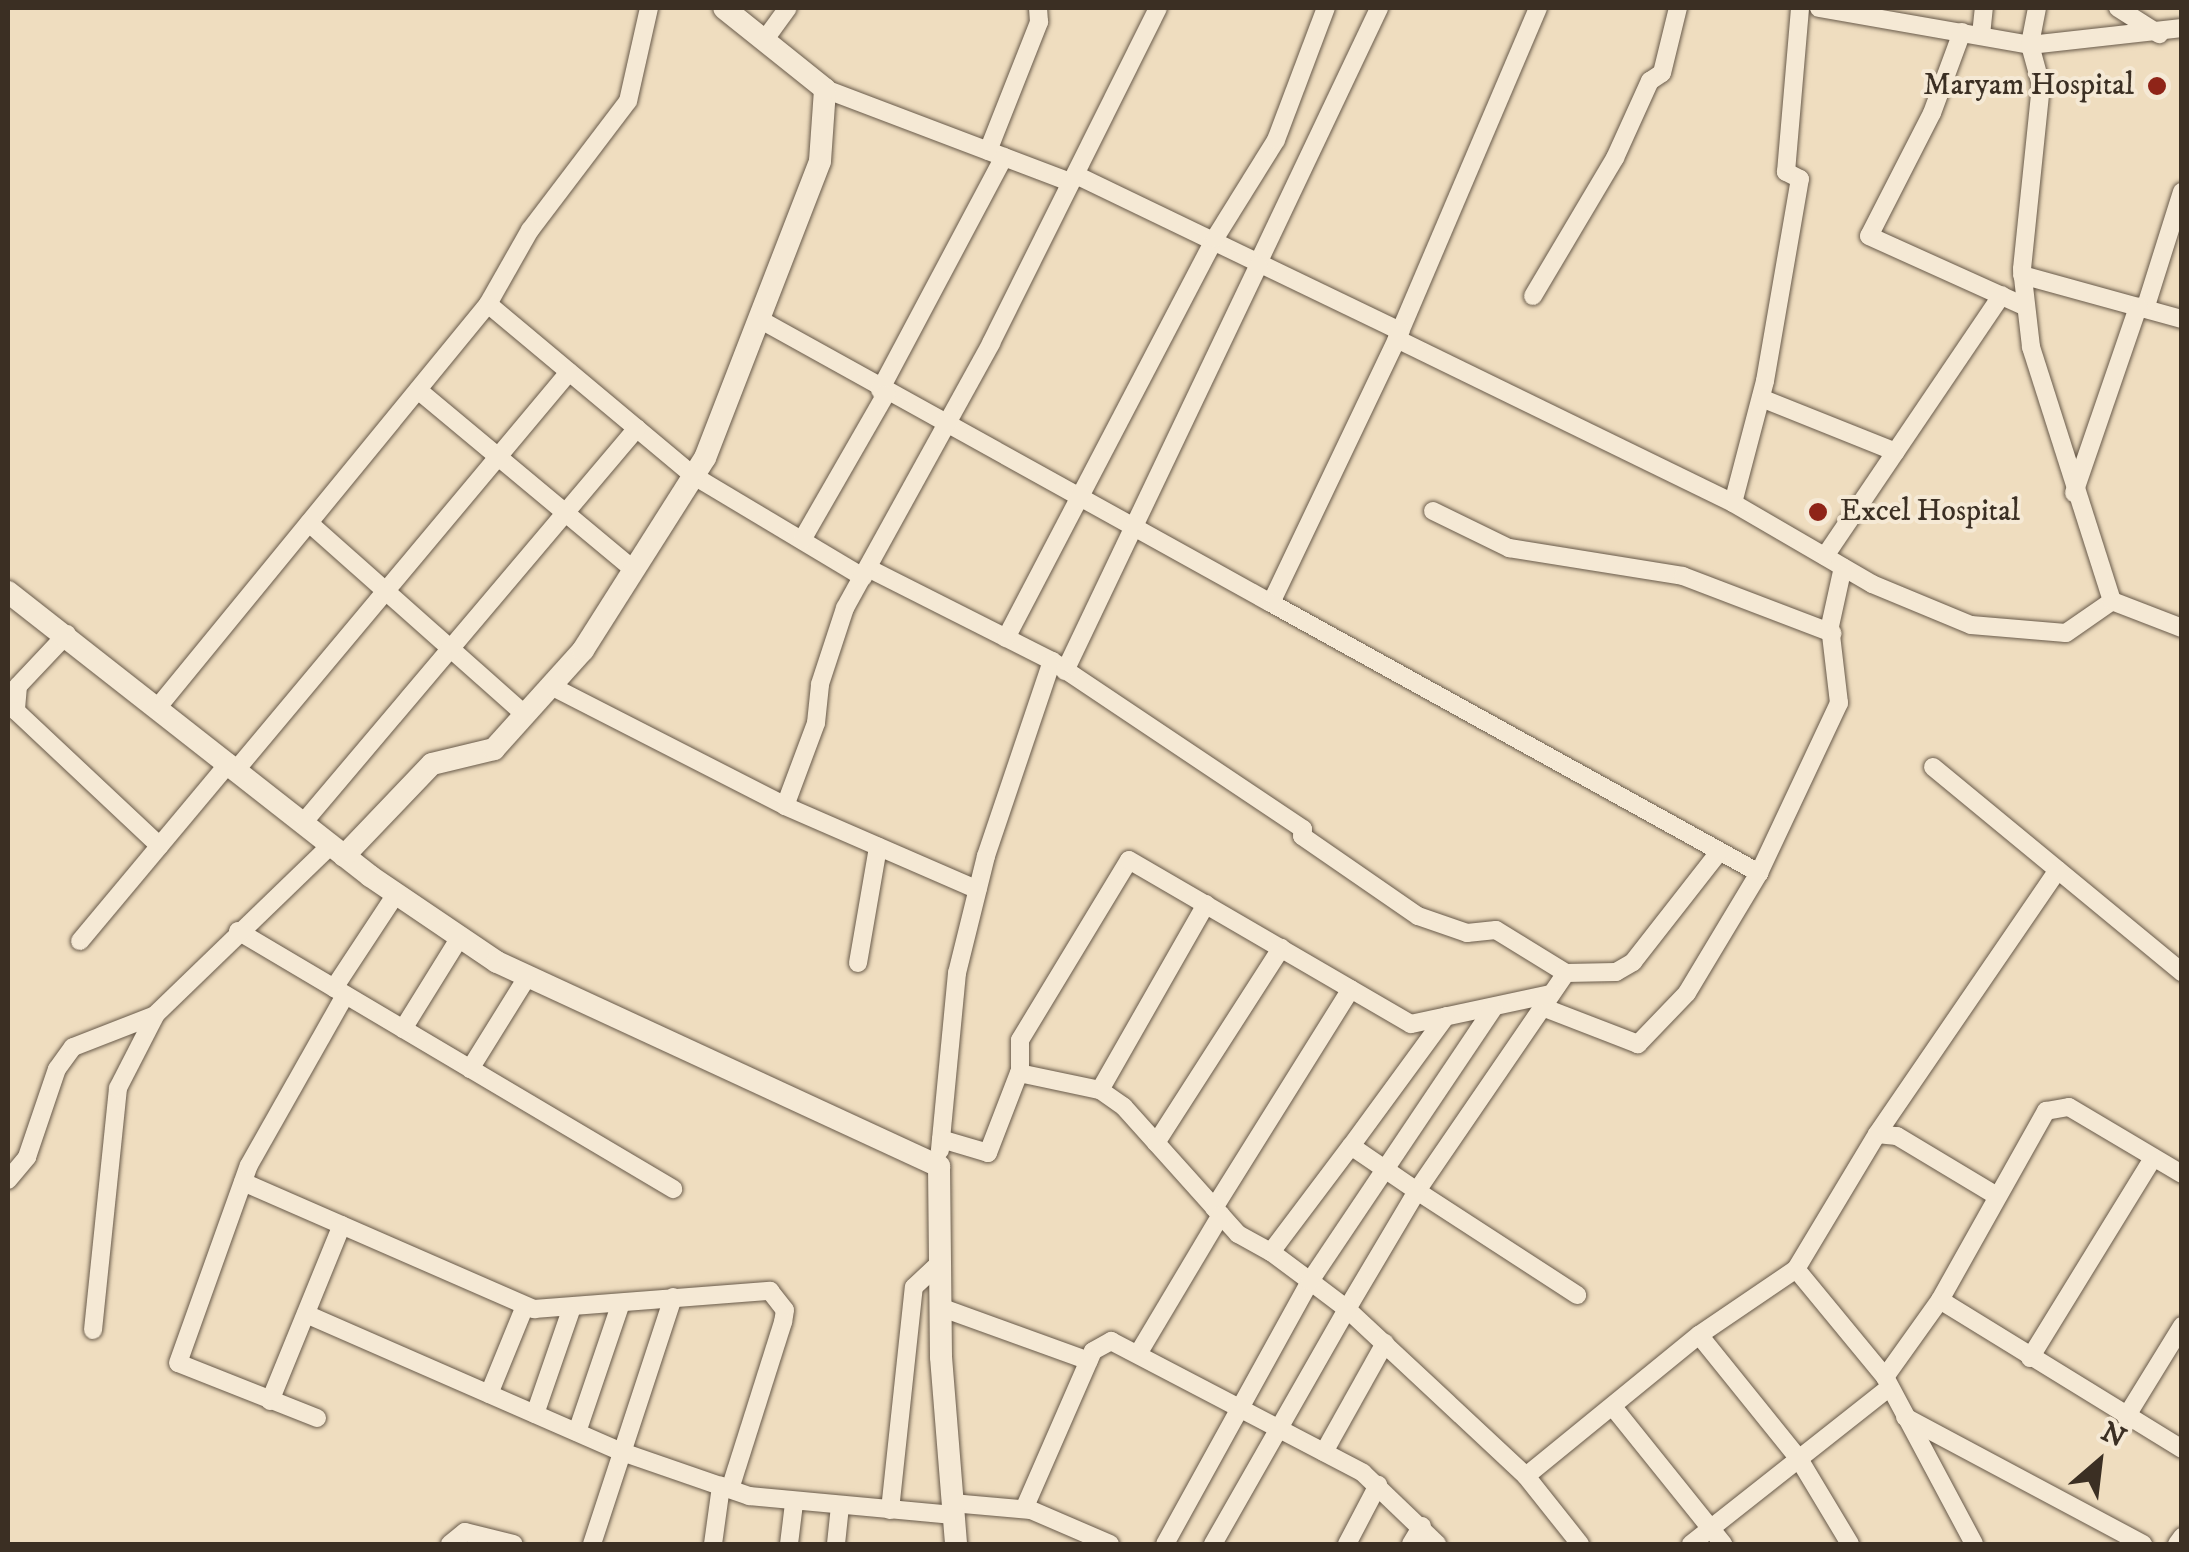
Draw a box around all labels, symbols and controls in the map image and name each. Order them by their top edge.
place label: Maryam Hospital [1923,68,2134,104]
marker: Maryam Hospital [2144,73,2170,99]
place label: Excel Hospital [1840,494,2020,530]
marker: Excel Hospital [1805,499,1831,525]
north arrow [2049,1412,2149,1512]
text: N [2095,1414,2132,1456]

